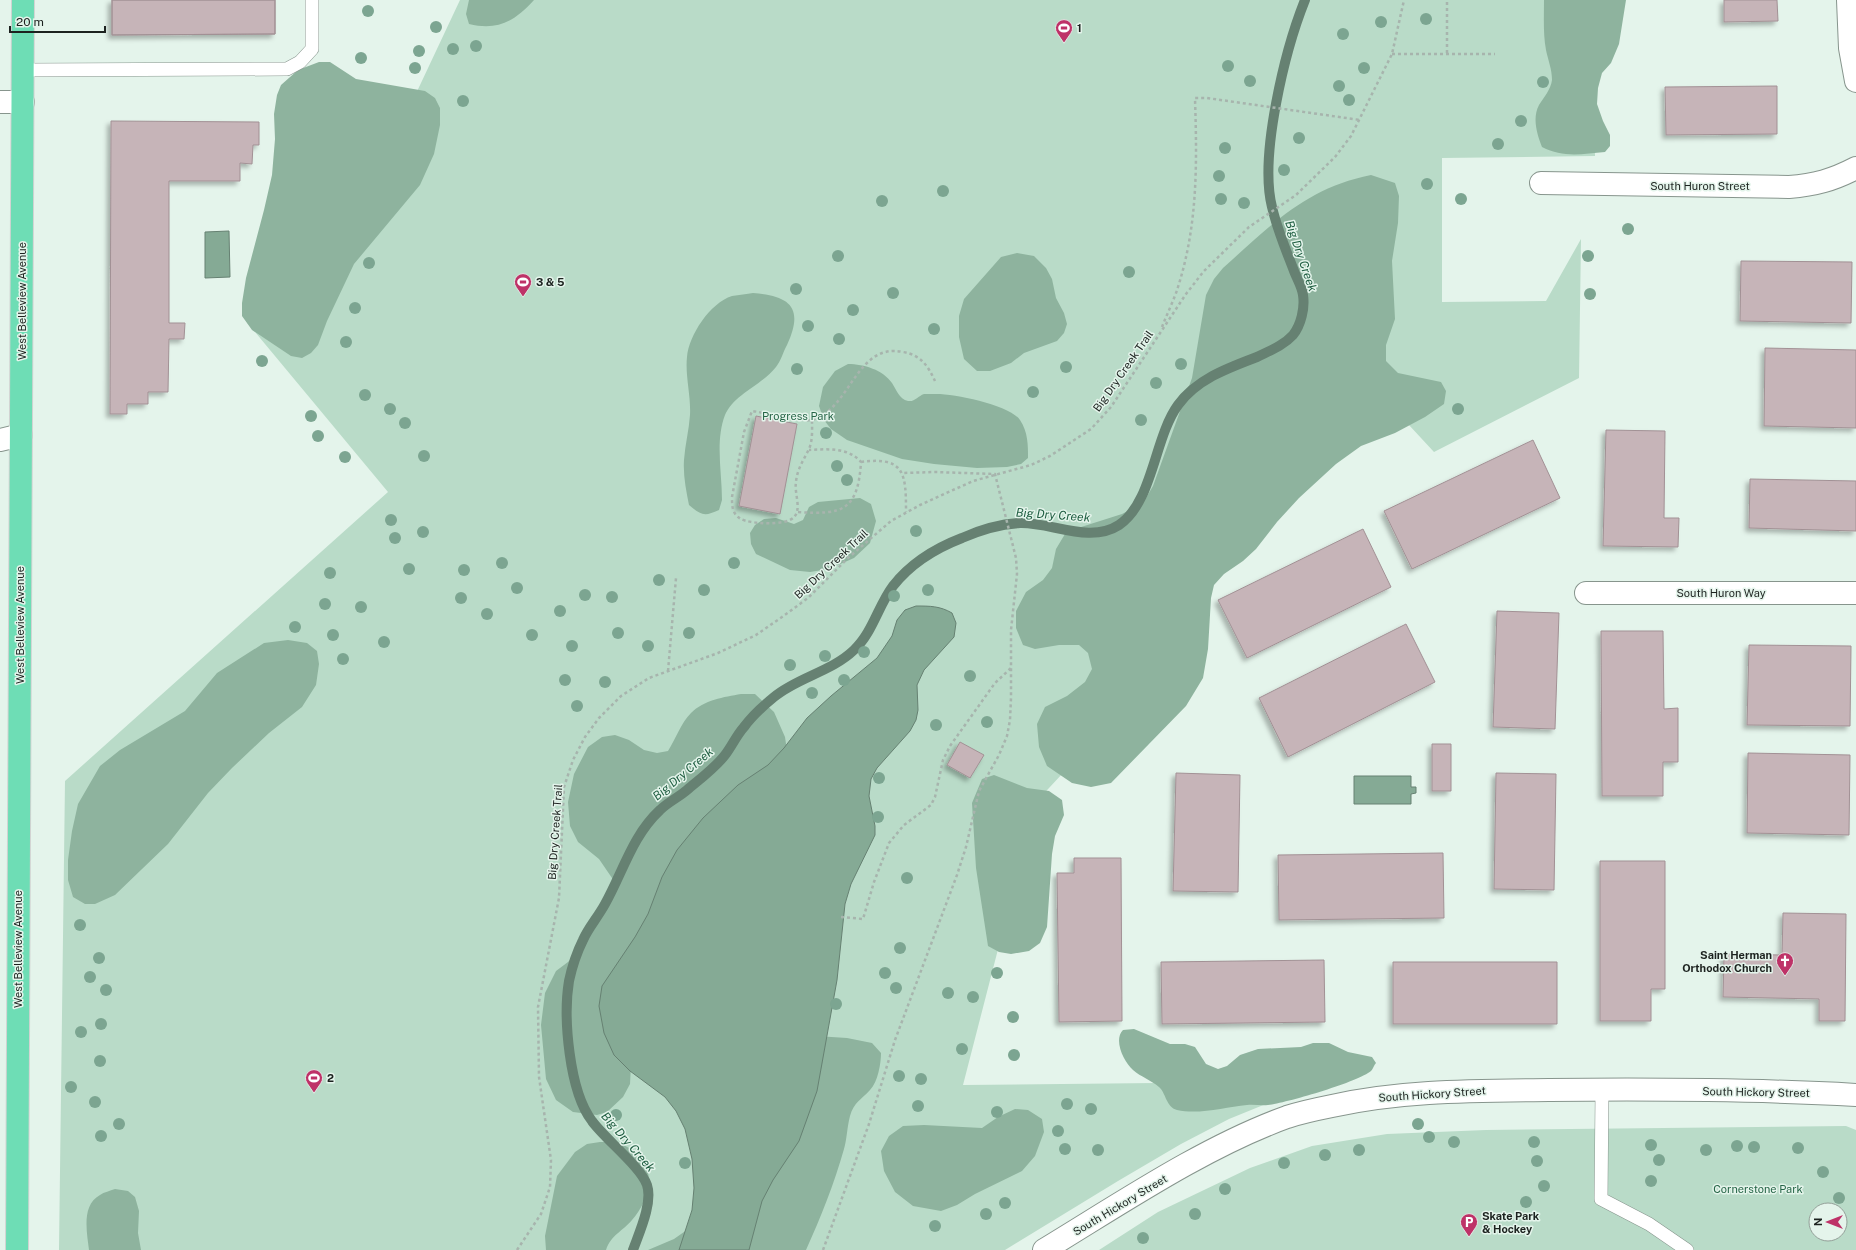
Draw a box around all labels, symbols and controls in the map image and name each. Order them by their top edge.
scale bar [10,8,105,34]
text: 20 m [16,15,44,29]
sports icon: 1 [1054,18,1074,43]
place label: 1 [1077,22,1082,34]
street label: South Huron Street [1650,180,1750,192]
water label: Big Dry Creek [1282,219,1320,294]
street label: West Belleview Avenue [16,242,28,360]
sports icon: 3 & 5 [513,272,533,297]
place label: 3 & 5 [536,276,564,288]
street label: Big Dry Creek Trail [1091,328,1155,414]
park label: Progress Park [762,410,834,422]
water label: Big Dry Creek [1015,505,1091,525]
street label: Big Dry Creek Trail [792,527,870,601]
street label: West Belleview Avenue [14,566,26,684]
street label: South Huron Way [1676,587,1766,599]
water label: Big Dry Creek [650,744,716,803]
street label: Big Dry Creek Trail [546,784,564,880]
street label: West Belleview Avenue [12,890,24,1008]
place label: Saint Herman Orthodox Church [1682,949,1772,974]
church icon: Saint Herman Orthodox Church [1775,951,1795,976]
sports icon: 2 [304,1068,324,1093]
place label: 2 [327,1072,334,1084]
street label: South Hickory Street [1378,1084,1486,1104]
street label: South Hickory Street [1702,1085,1810,1099]
water label: Big Dry Creek [598,1109,658,1175]
street label: South Hickory Street [1071,1172,1169,1238]
park label: Cornerstone Park [1713,1183,1803,1195]
north arrow [1808,1202,1848,1242]
place label: Skate Park & Hockey [1482,1210,1540,1235]
parking icon: Skate Park & Hockey [1459,1212,1479,1237]
text: N [1812,1218,1824,1226]

